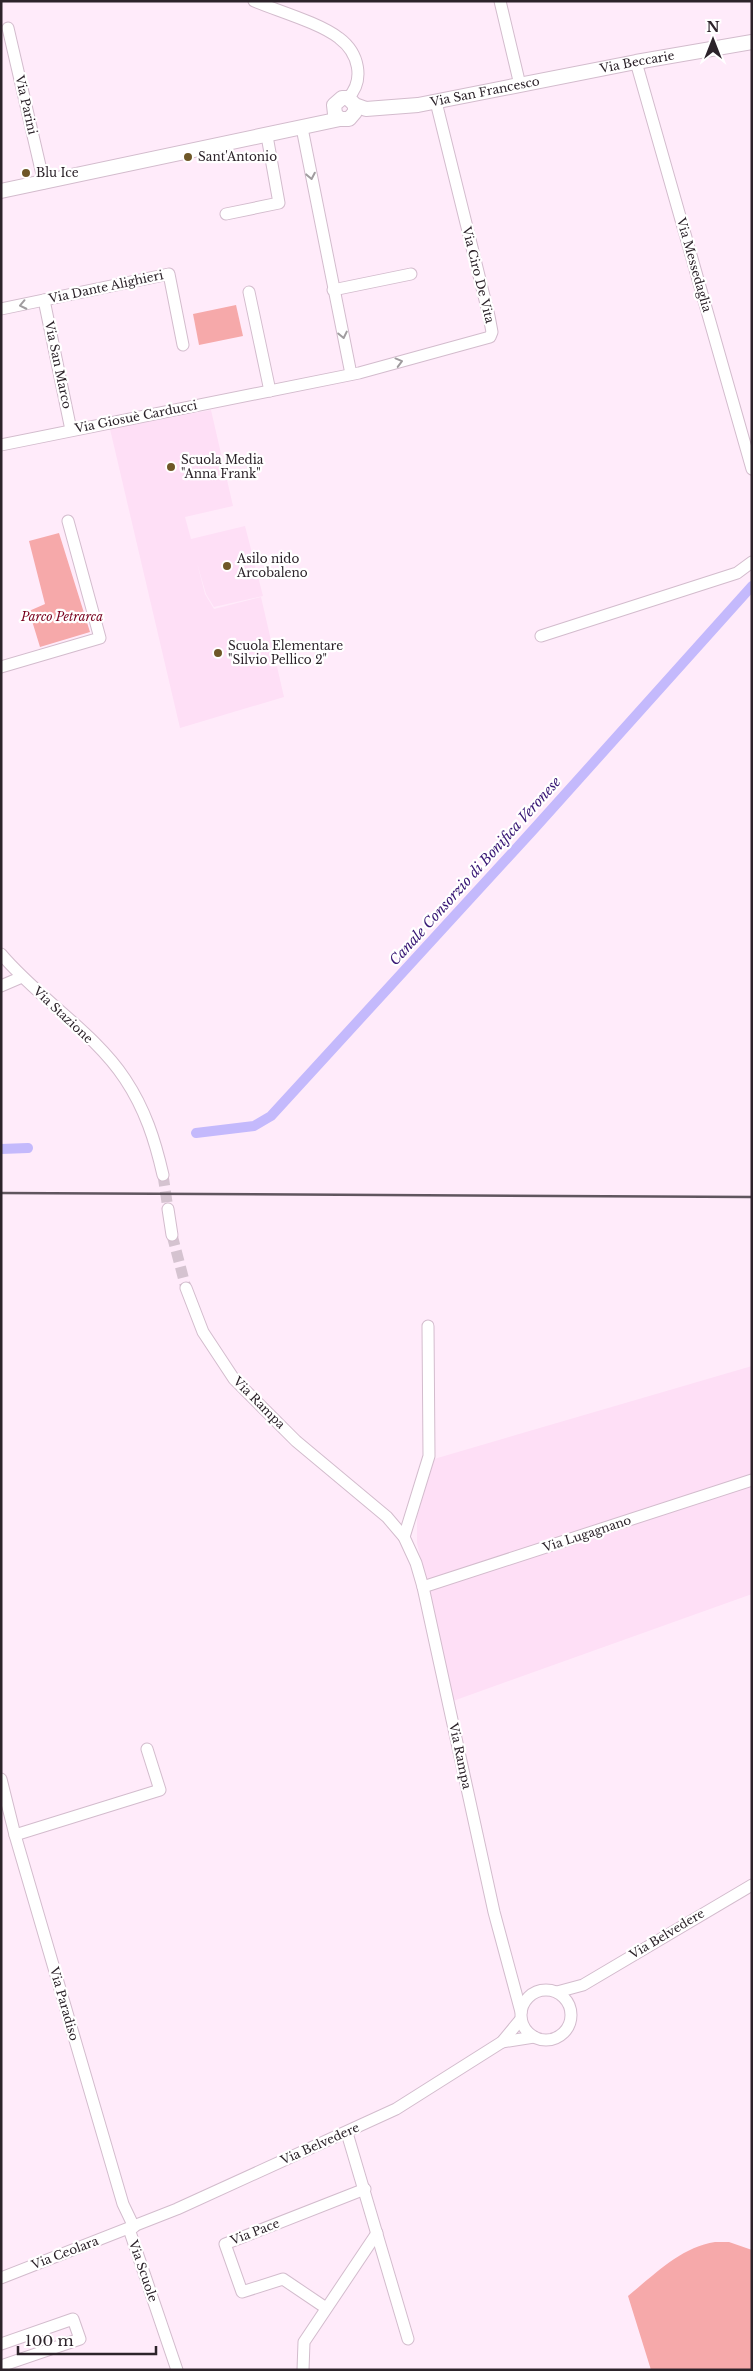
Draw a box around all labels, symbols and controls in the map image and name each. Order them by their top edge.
north arrow [688,15,738,65]
text: N [706,18,720,36]
street label: Via Beccarie [597,47,676,76]
street label: Via Parini [12,73,41,136]
street label: Via San Francesco [428,73,541,110]
place label: Sant'Antonio [198,149,277,164]
marker: Sant'Antonio [182,151,194,163]
place label: Blu Ice [36,165,79,180]
marker: Blu Ice [20,167,32,179]
one-way arrow [306,172,316,180]
street label: Via Messedaglia [674,215,715,314]
street label: Via Ciro De Vita [459,224,498,325]
street label: Via Dante Alighieri [46,267,165,306]
one-way arrow [18,299,27,309]
street label: Via San Marco [42,319,75,410]
one-way arrow [337,331,348,340]
one-way arrow [394,358,402,368]
street label: Via Giosuè Carducci [72,397,198,436]
place label: Scuola Media "Anna Frank" [181,452,264,481]
marker: Scuola Media "Anna Frank" [165,461,177,473]
place label: Asilo nido Arcobaleno [236,551,308,580]
marker: Asilo nido Arcobaleno [221,560,233,572]
park label: Parco Petrarca [20,609,103,624]
place label: Scuola Elementare "Silvio Pellico 2" [228,638,343,667]
marker: Scuola Elementare "Silvio Pellico 2" [212,647,224,659]
water label: Canale Consorzio di Bonifica Veronese [385,773,565,969]
street label: Via Stazione [30,983,96,1046]
street label: Via Rampa [230,1373,289,1432]
street label: Via Lugagnano [540,1512,633,1555]
street label: Via Rampa [446,1721,475,1791]
street label: Via Belvedere [626,1905,707,1962]
street label: Via Paradiso [47,1964,82,2043]
street label: Via Belvedere [277,2119,362,2168]
street label: Via Pace [227,2215,282,2248]
street label: Via Ceolara [28,2233,101,2273]
street label: Via Scuole [126,2237,161,2304]
scale bar [18,2324,155,2356]
text: 100 m [25,2331,74,2350]

